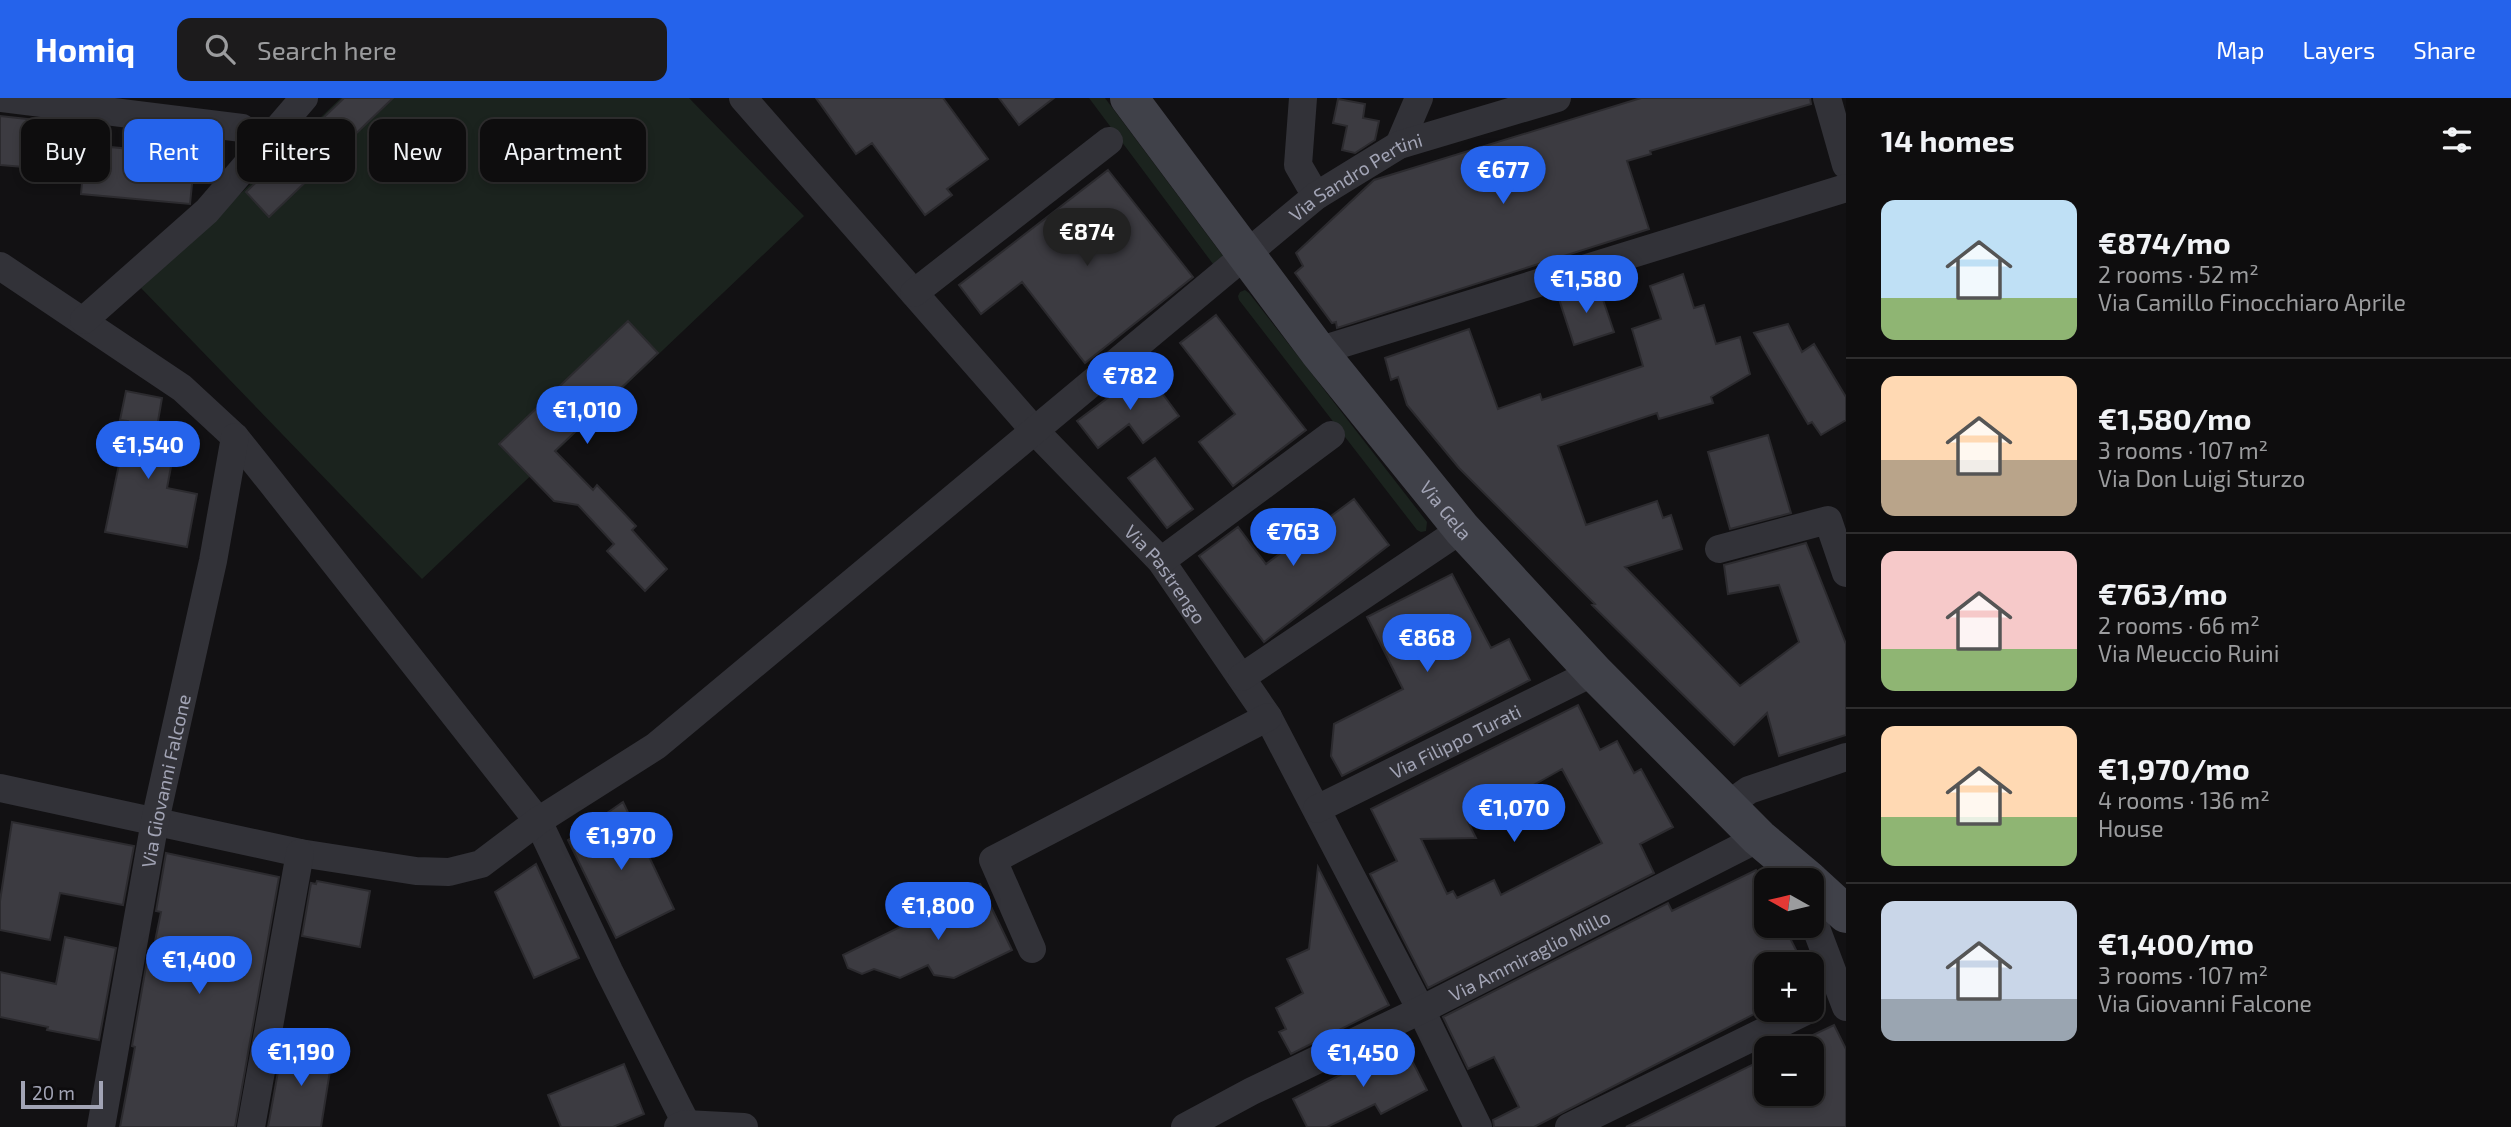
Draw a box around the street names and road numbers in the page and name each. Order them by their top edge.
street label: Via Sandro Pertini [1284,127,1425,225]
street label: Via Gela [1416,476,1477,544]
street label: Via Pastrengo [1120,520,1212,628]
street label: Via Giovanni Falcone [135,692,194,869]
street label: Via Filippo Turati [1386,699,1524,783]
street label: Via Ammiraglio Millo [1445,904,1614,1005]

